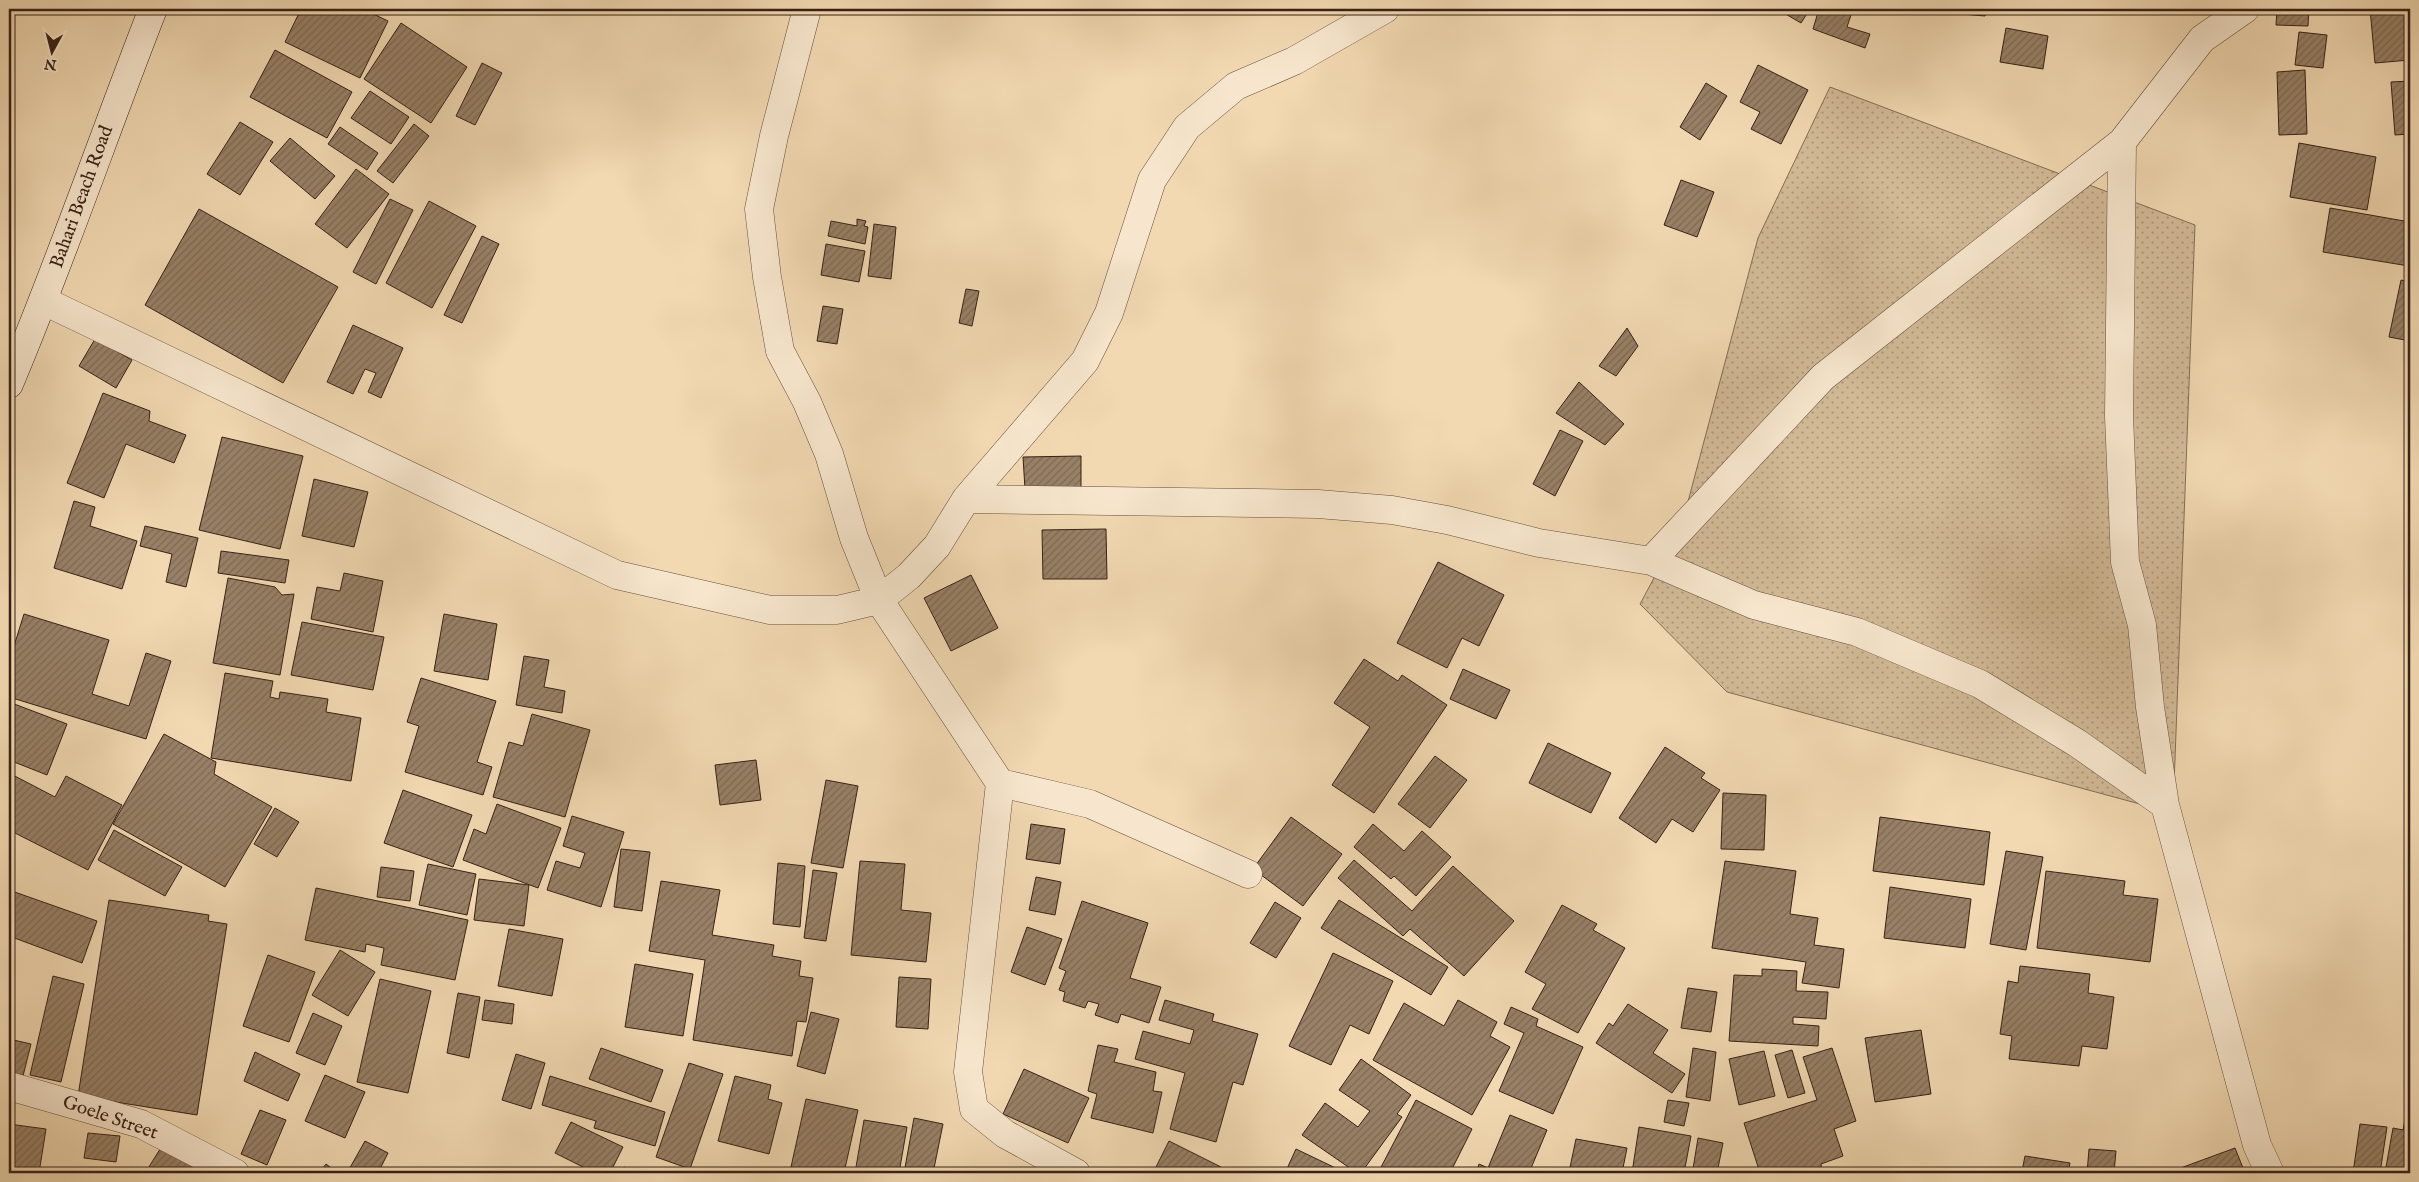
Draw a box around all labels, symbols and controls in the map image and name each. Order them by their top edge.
north arrow [28,28,78,78]
text: N [43,54,59,74]
street label: Bahari Beach Road [45,122,119,272]
street label: Goele Street [59,1090,161,1146]

